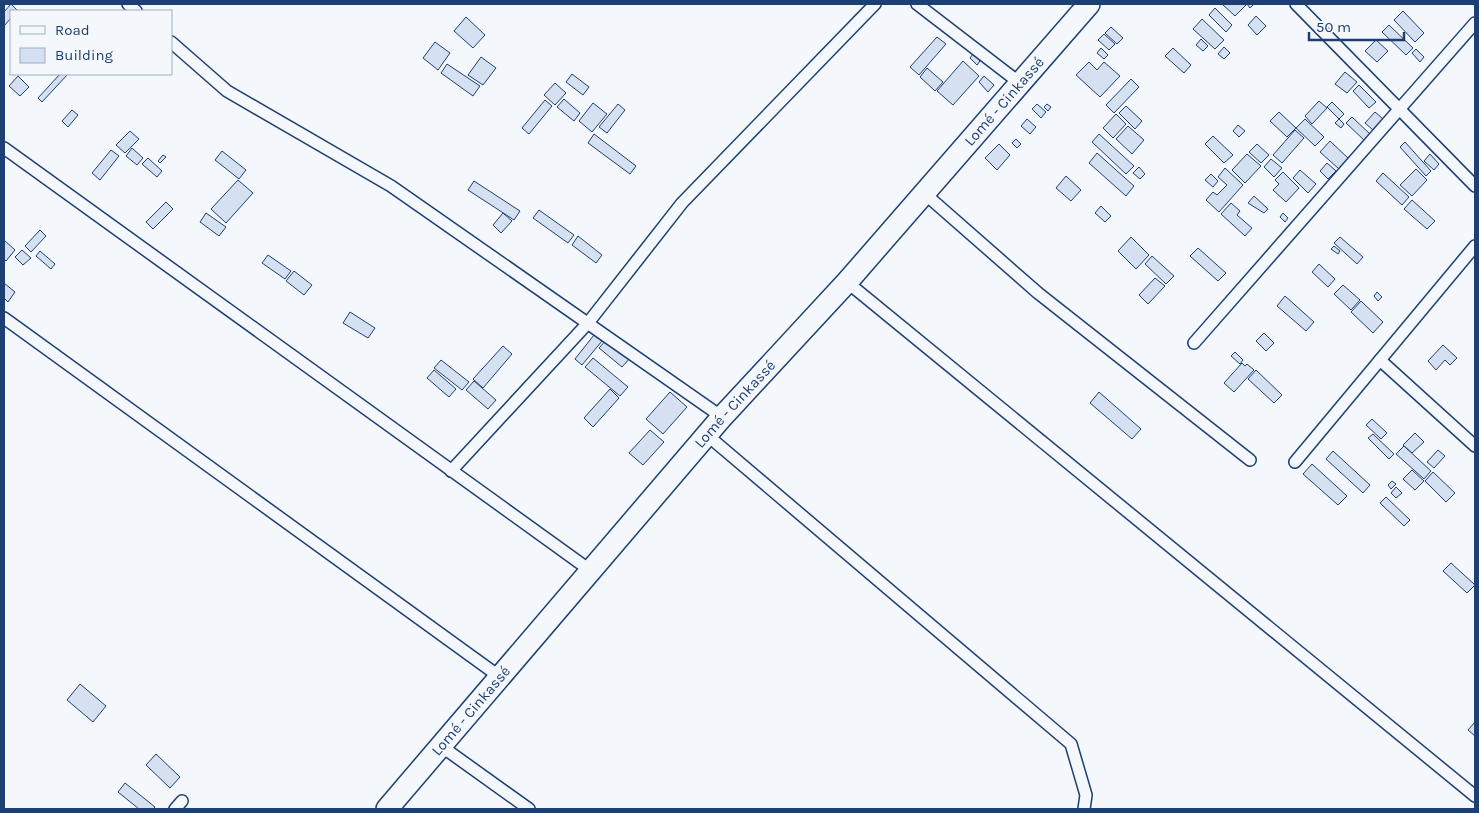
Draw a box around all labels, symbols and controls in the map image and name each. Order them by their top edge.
legend [10,10,172,75]
scale bar [1309,10,1404,42]
text: 50 m [1316,18,1351,36]
text: Road [55,21,90,39]
text: Building [55,46,113,64]
street label: Lomé - Cinkassé [961,53,1048,150]
street label: Lomé - Cinkassé [691,356,779,452]
street label: Lomé - Cinkassé [427,662,514,759]

